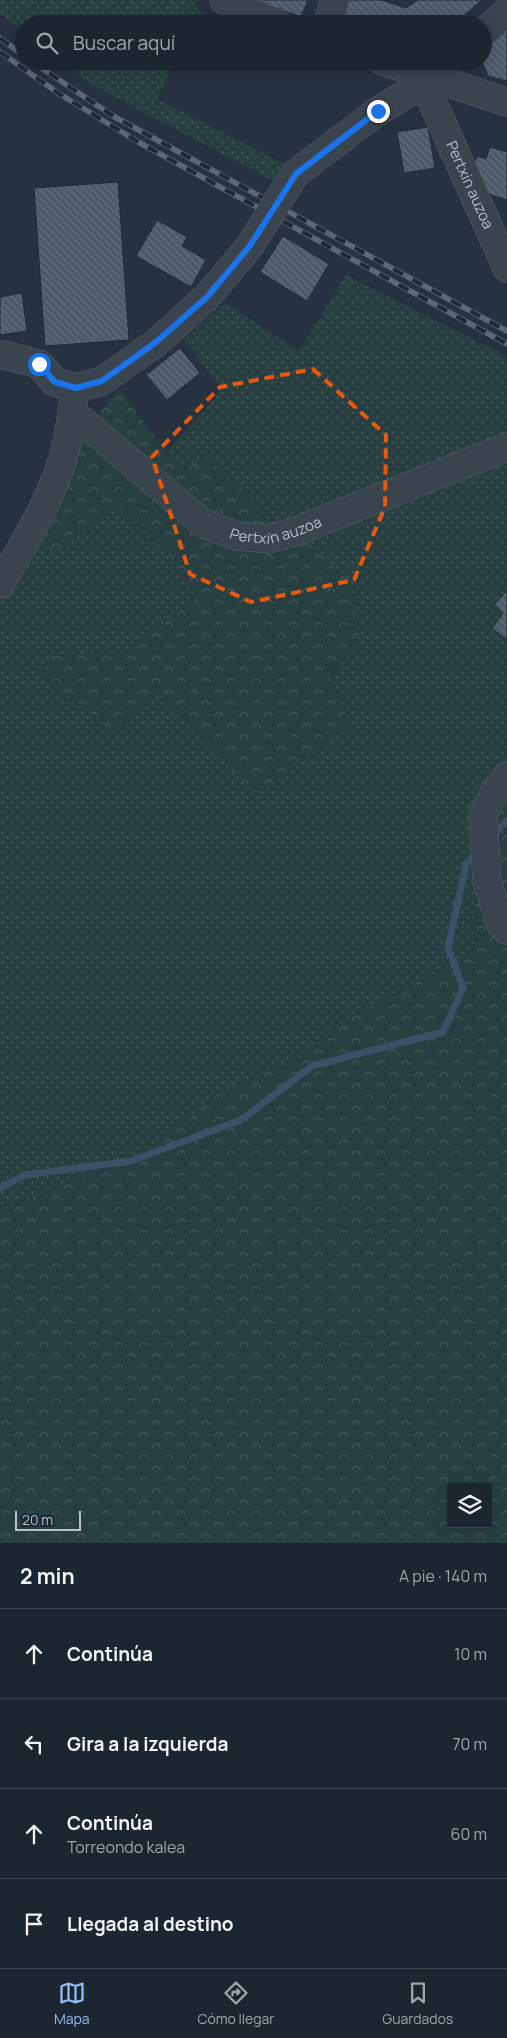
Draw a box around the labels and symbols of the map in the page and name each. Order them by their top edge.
route end [367,100,390,123]
street label: Pertxin auzoa [441,137,499,232]
route start [28,353,51,376]
street label: Pertxin auzoa [227,511,325,549]
scale bar [15,1508,81,1531]

